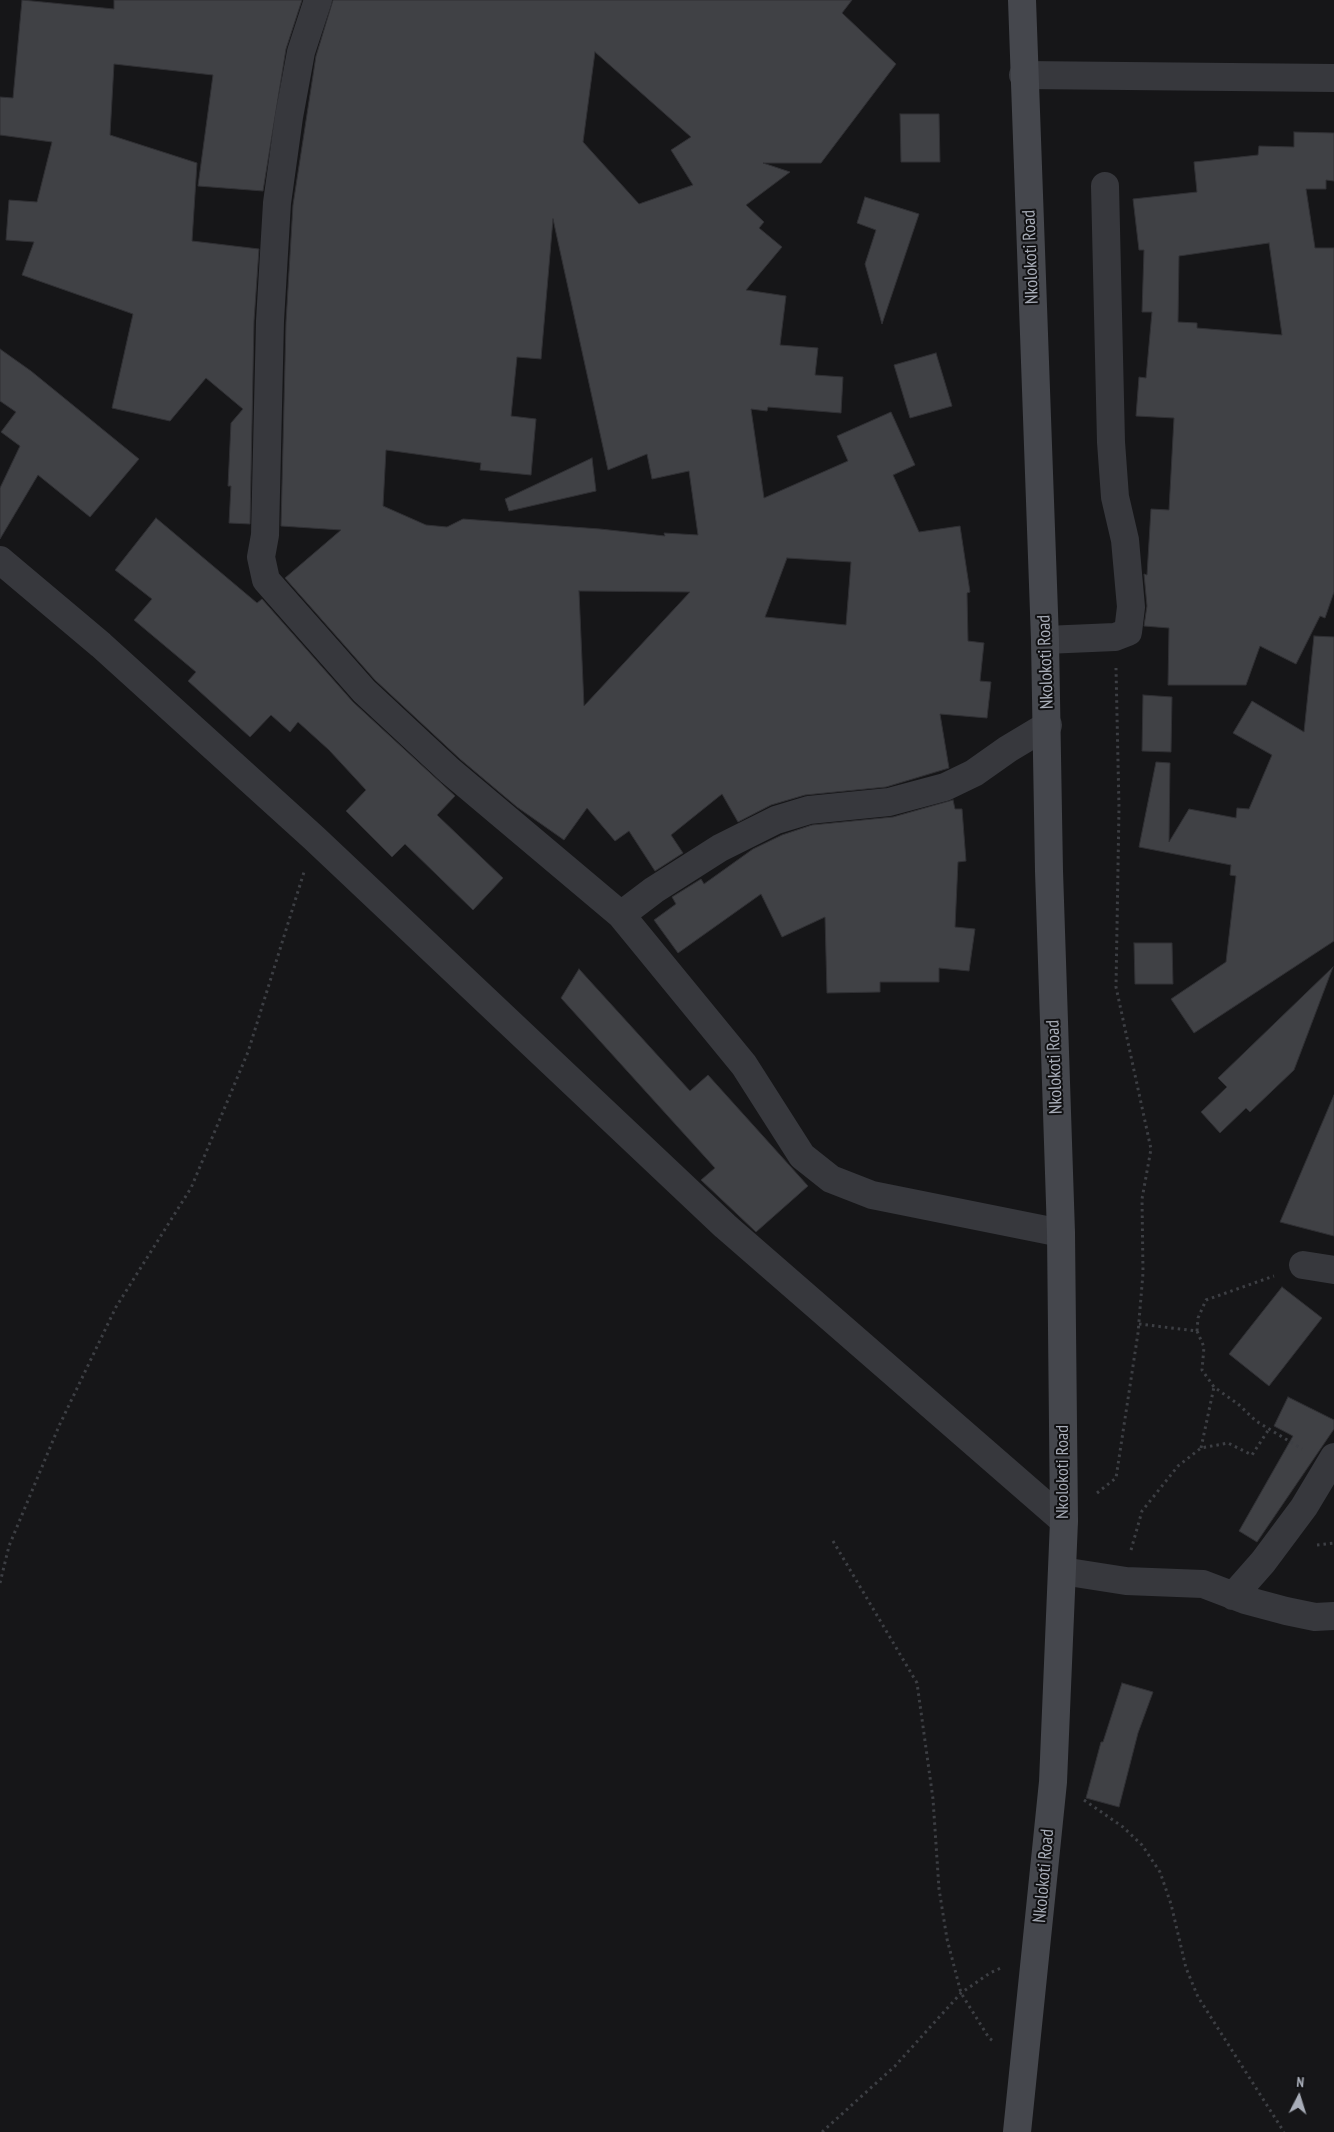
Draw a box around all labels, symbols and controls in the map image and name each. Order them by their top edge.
street label: Nkolokoti Road [1019,210,1043,304]
street label: Nkolokoti Road [1034,615,1058,709]
street label: Nkolokoti Road [1043,1020,1067,1114]
street label: Nkolokoti Road [1052,1425,1074,1519]
street label: Nkolokoti Road [1029,1828,1059,1924]
north arrow [1274,2072,1324,2122]
text: N [1296,2073,1305,2091]

